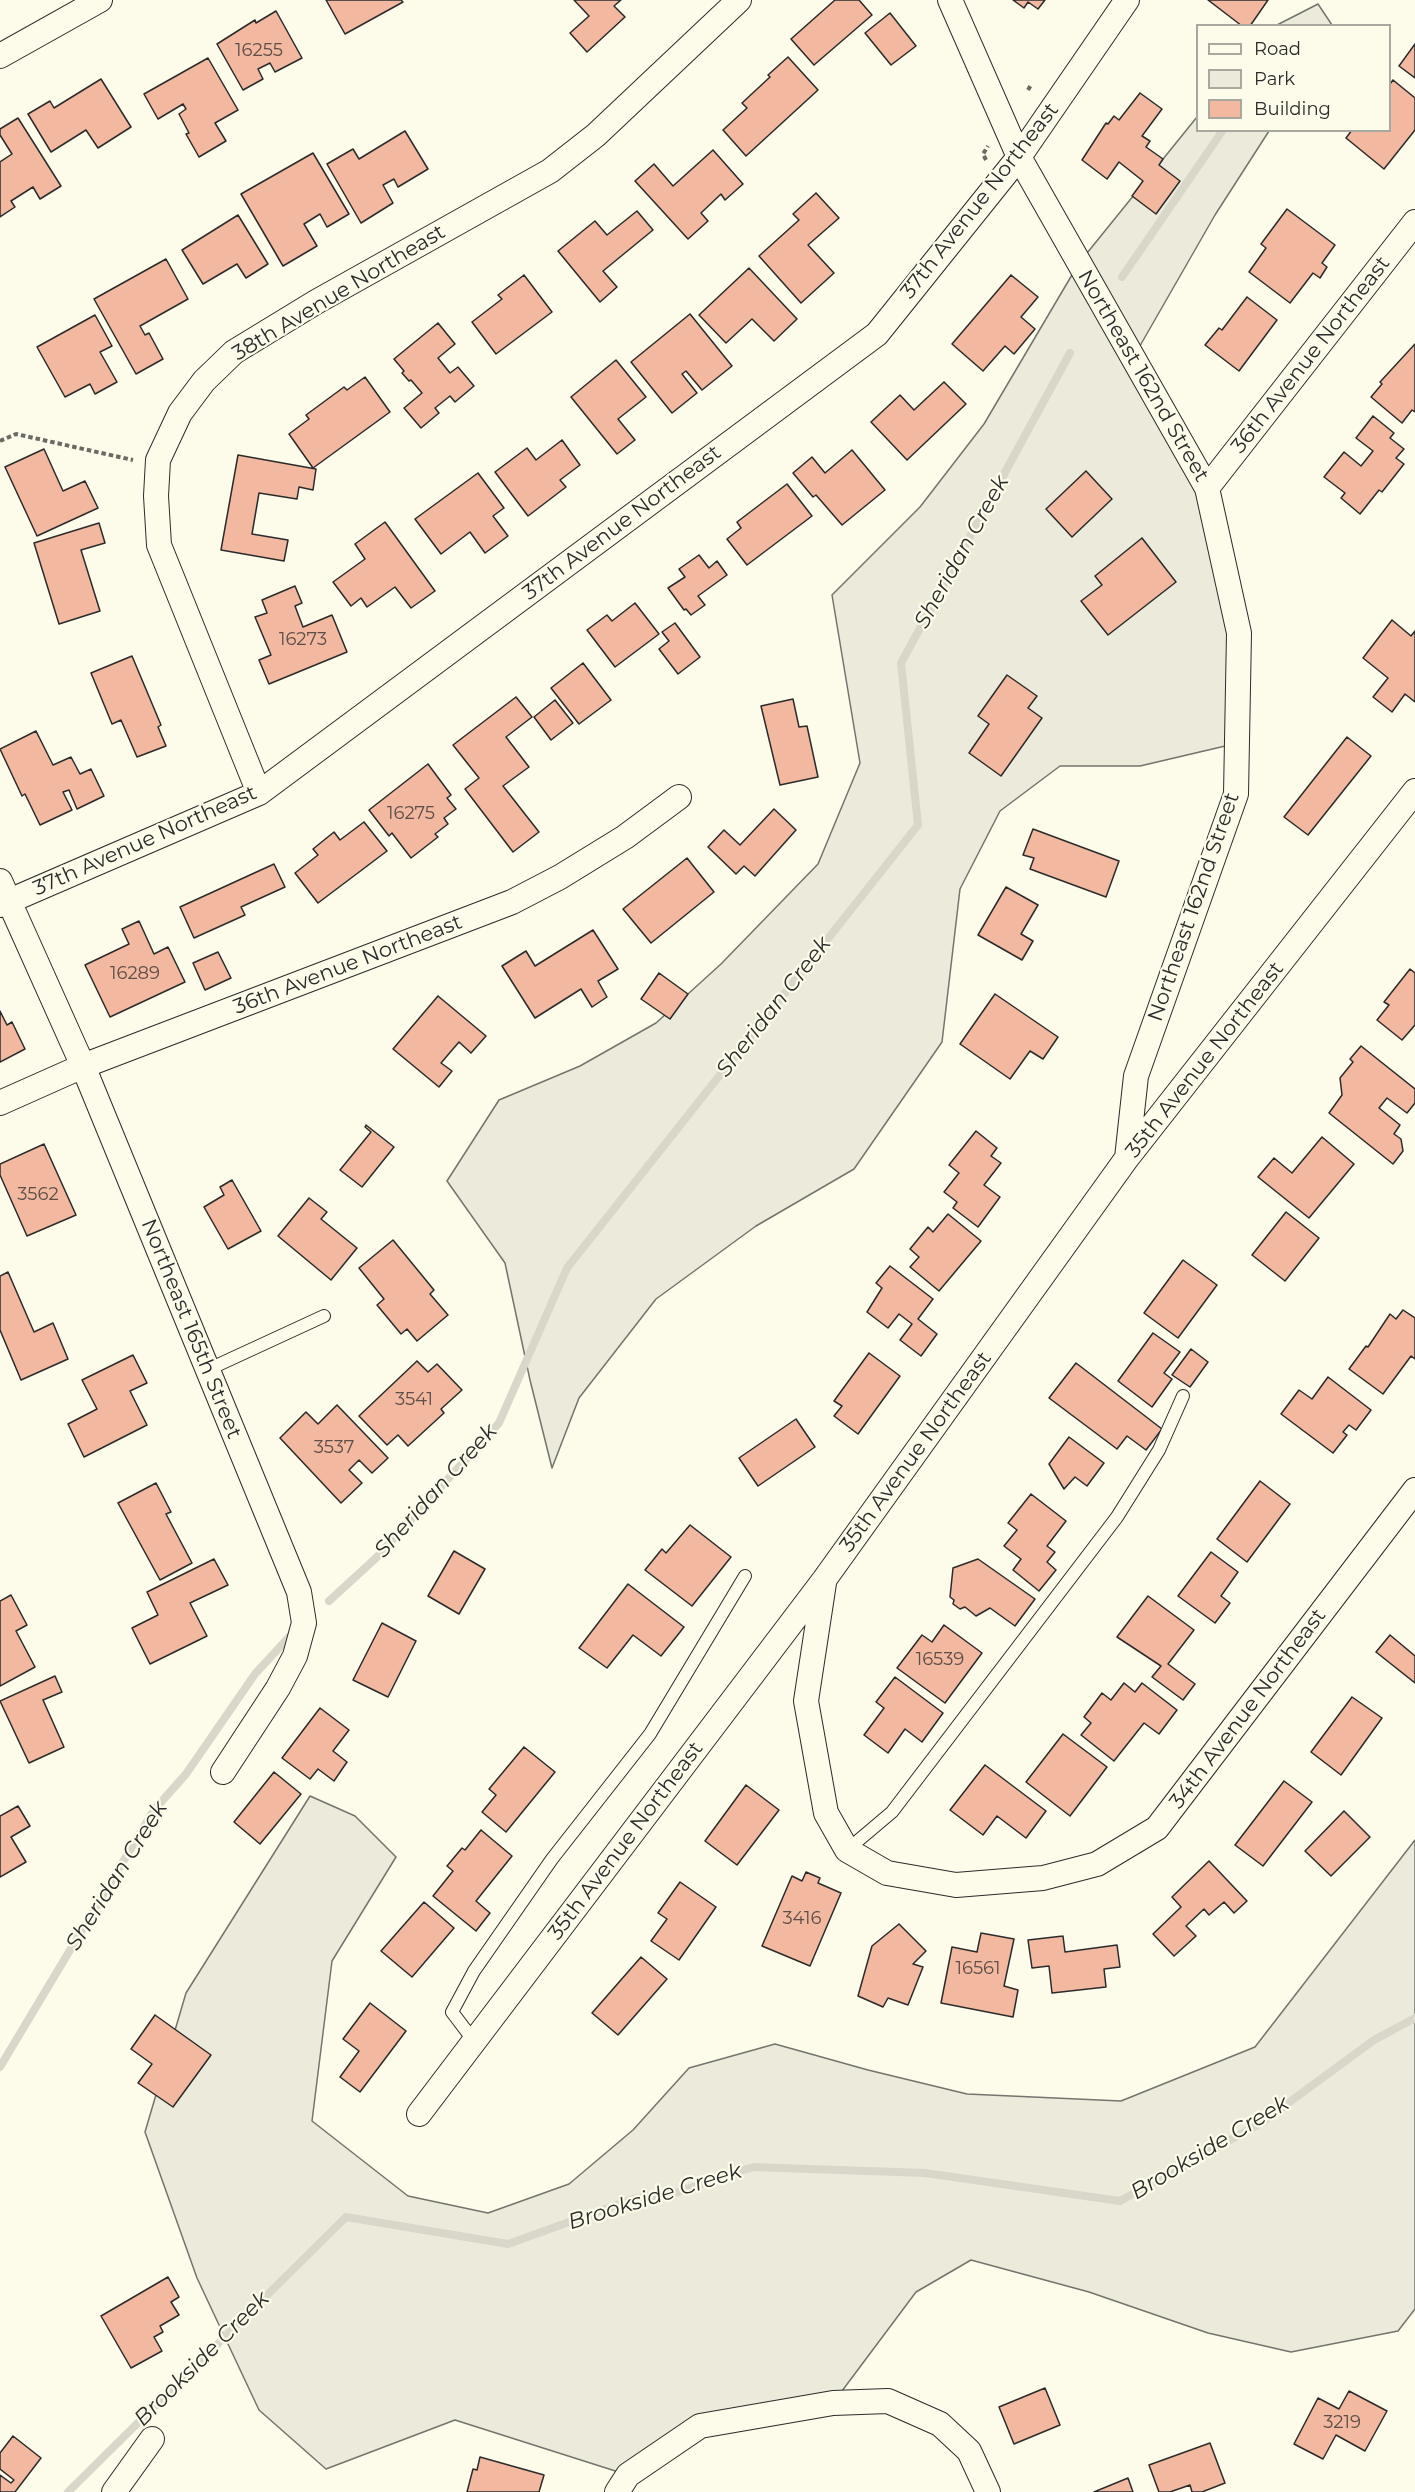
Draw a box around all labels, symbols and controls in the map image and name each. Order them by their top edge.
legend [1196,24,1391,132]
text: Road [1254,38,1301,60]
house number: 16255 [235,40,283,62]
text: Park [1254,68,1295,90]
street label: 37th Avenue Northeast [896,98,1064,304]
text: Building [1254,98,1331,120]
street label: 38th Avenue Northeast [228,220,450,366]
street label: 36th Avenue Northeast [1226,252,1396,458]
street label: Northeast 162nd Street [1072,266,1214,486]
street label: 37th Avenue Northeast [518,440,726,606]
water label: Sheridan Creek [909,471,1015,633]
house number: 16273 [279,629,327,651]
street label: 37th Avenue Northeast [29,780,261,902]
street label: Northeast 162nd Street [1143,789,1245,1025]
house number: 16275 [387,803,435,825]
street label: 36th Avenue Northeast [230,910,466,1020]
water label: Sheridan Creek [711,932,837,1082]
street label: 35th Avenue Northeast [1121,957,1289,1163]
house number: 16289 [110,963,160,985]
house number: 3562 [17,1184,59,1206]
street label: Northeast 165th Street [135,1215,247,1443]
street label: 35th Avenue Northeast [835,1347,997,1557]
house number: 3541 [395,1389,433,1411]
water label: Sheridan Creek [369,1419,503,1563]
house number: 3537 [314,1437,354,1459]
street label: 34th Avenue Northeast [1165,1604,1331,1814]
house number: 16539 [916,1649,964,1671]
street label: 35th Avenue Northeast [543,1737,709,1945]
water label: Sheridan Creek [61,1797,173,1955]
house number: 3416 [782,1908,822,1930]
house number: 16561 [955,1958,1001,1980]
water label: Brookside Creek [1126,2090,1294,2206]
water label: Brookside Creek [565,2158,745,2236]
water label: Brookside Creek [129,2286,275,2432]
house number: 3219 [1323,2412,1361,2434]

